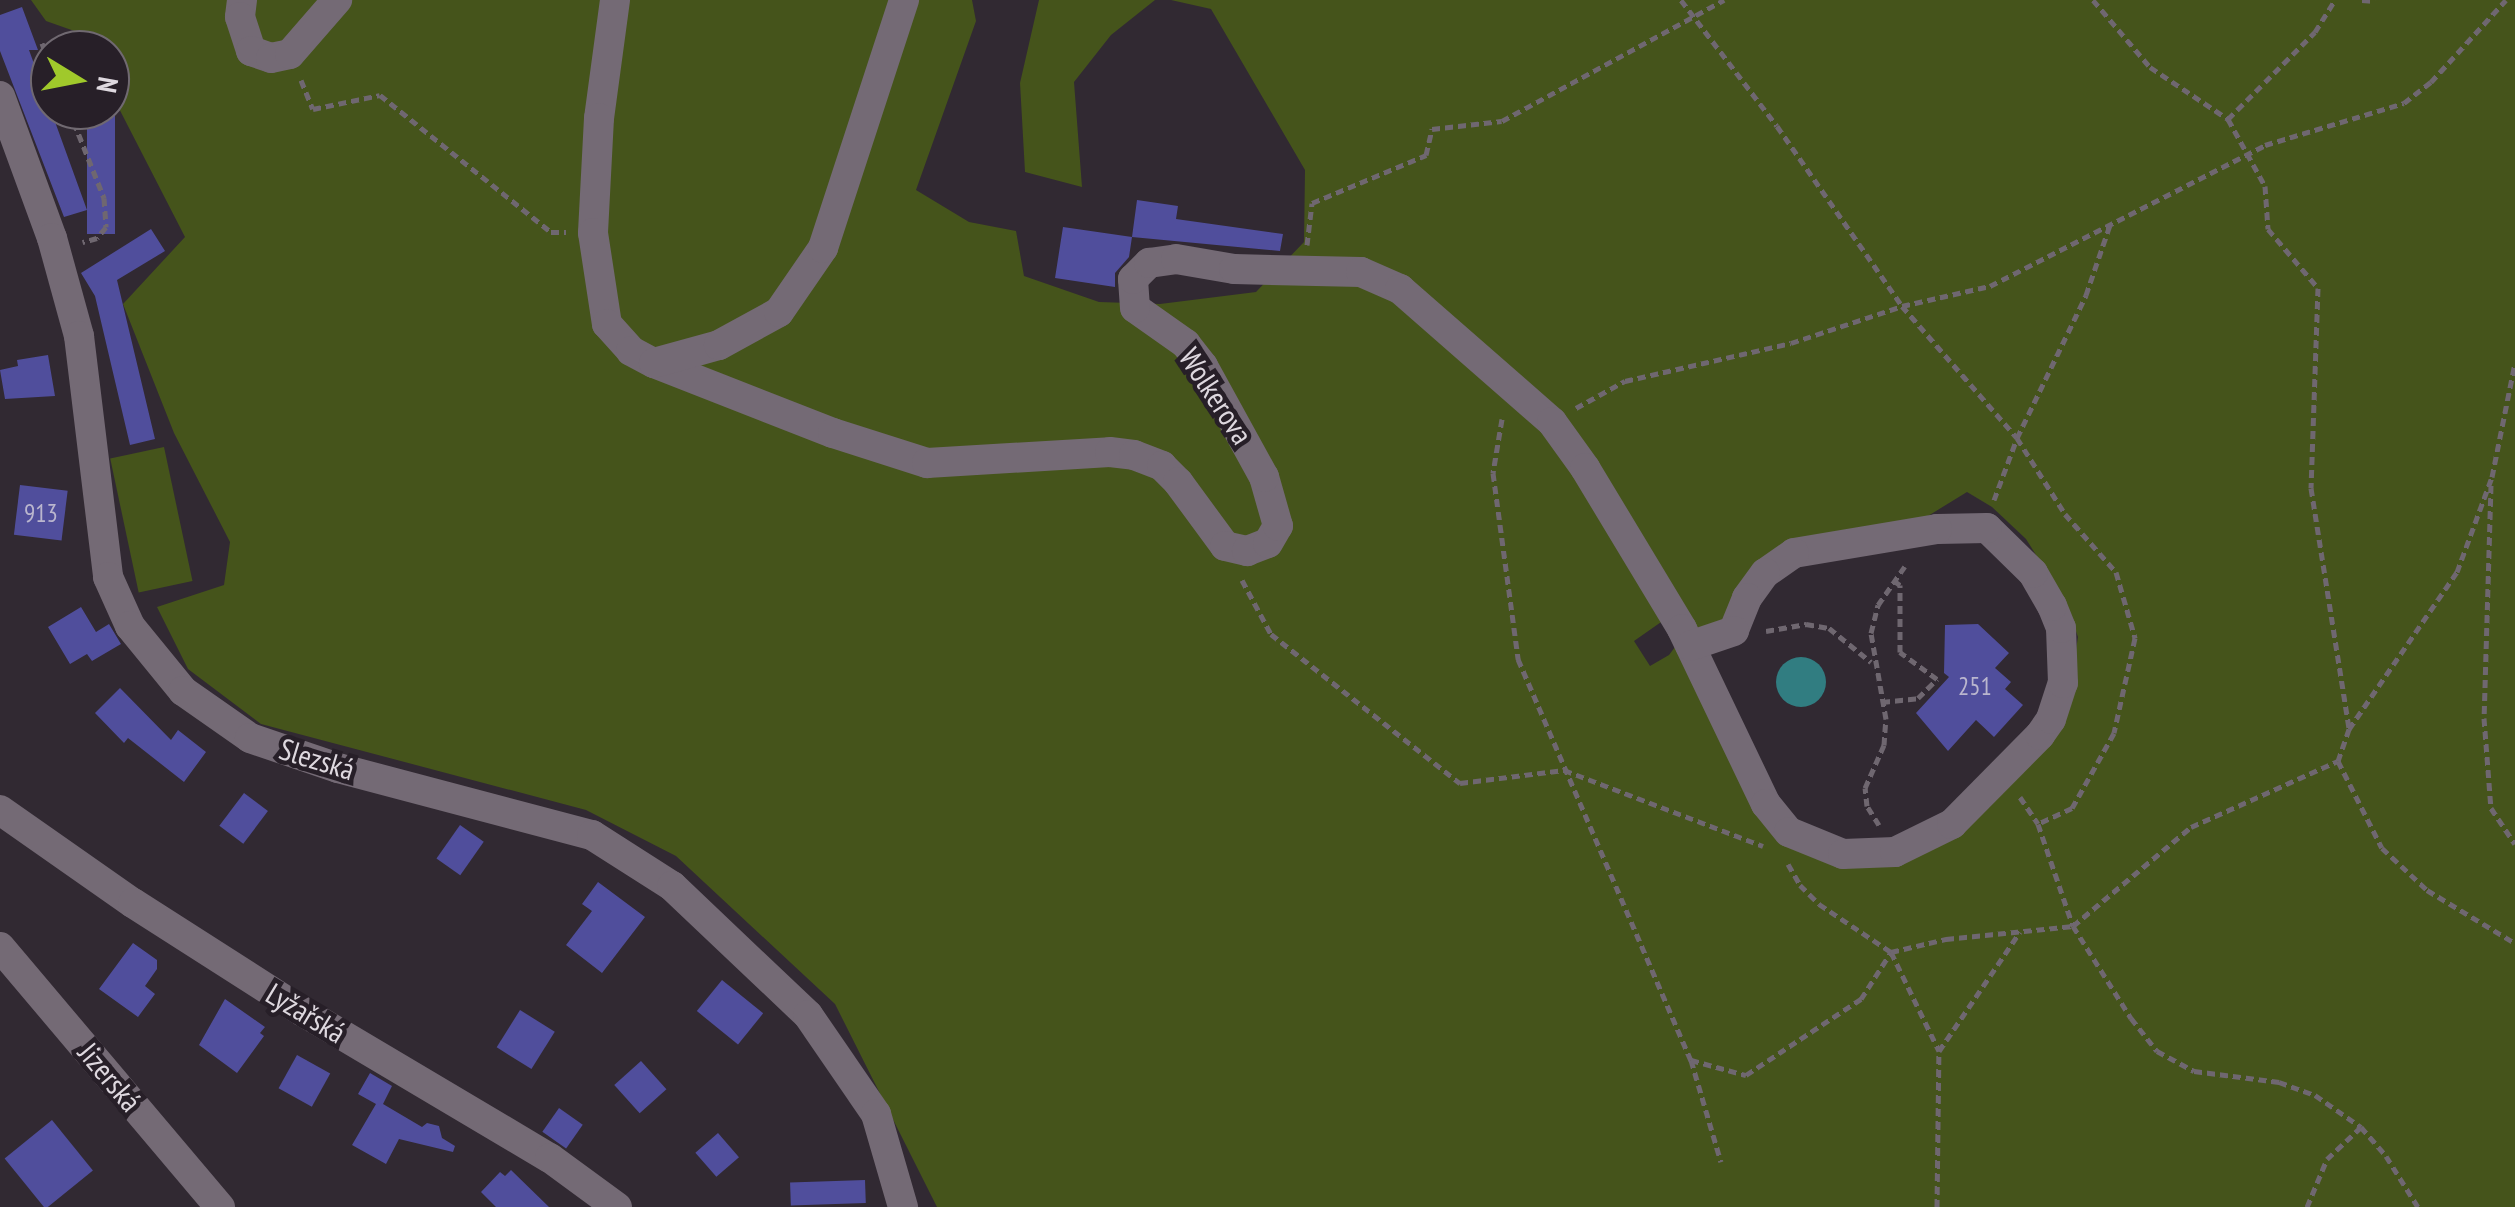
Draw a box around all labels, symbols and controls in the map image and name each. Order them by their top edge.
north arrow [30,30,130,130]
text: N [89,74,128,96]
street label: Wolkerova [1172,341,1260,451]
house number: 913 [24,498,58,528]
house number: 251 [1958,671,1992,701]
street label: Slezská [275,731,359,787]
street label: Lyžařská [260,975,352,1051]
street label: Jizerská [71,1035,149,1119]

